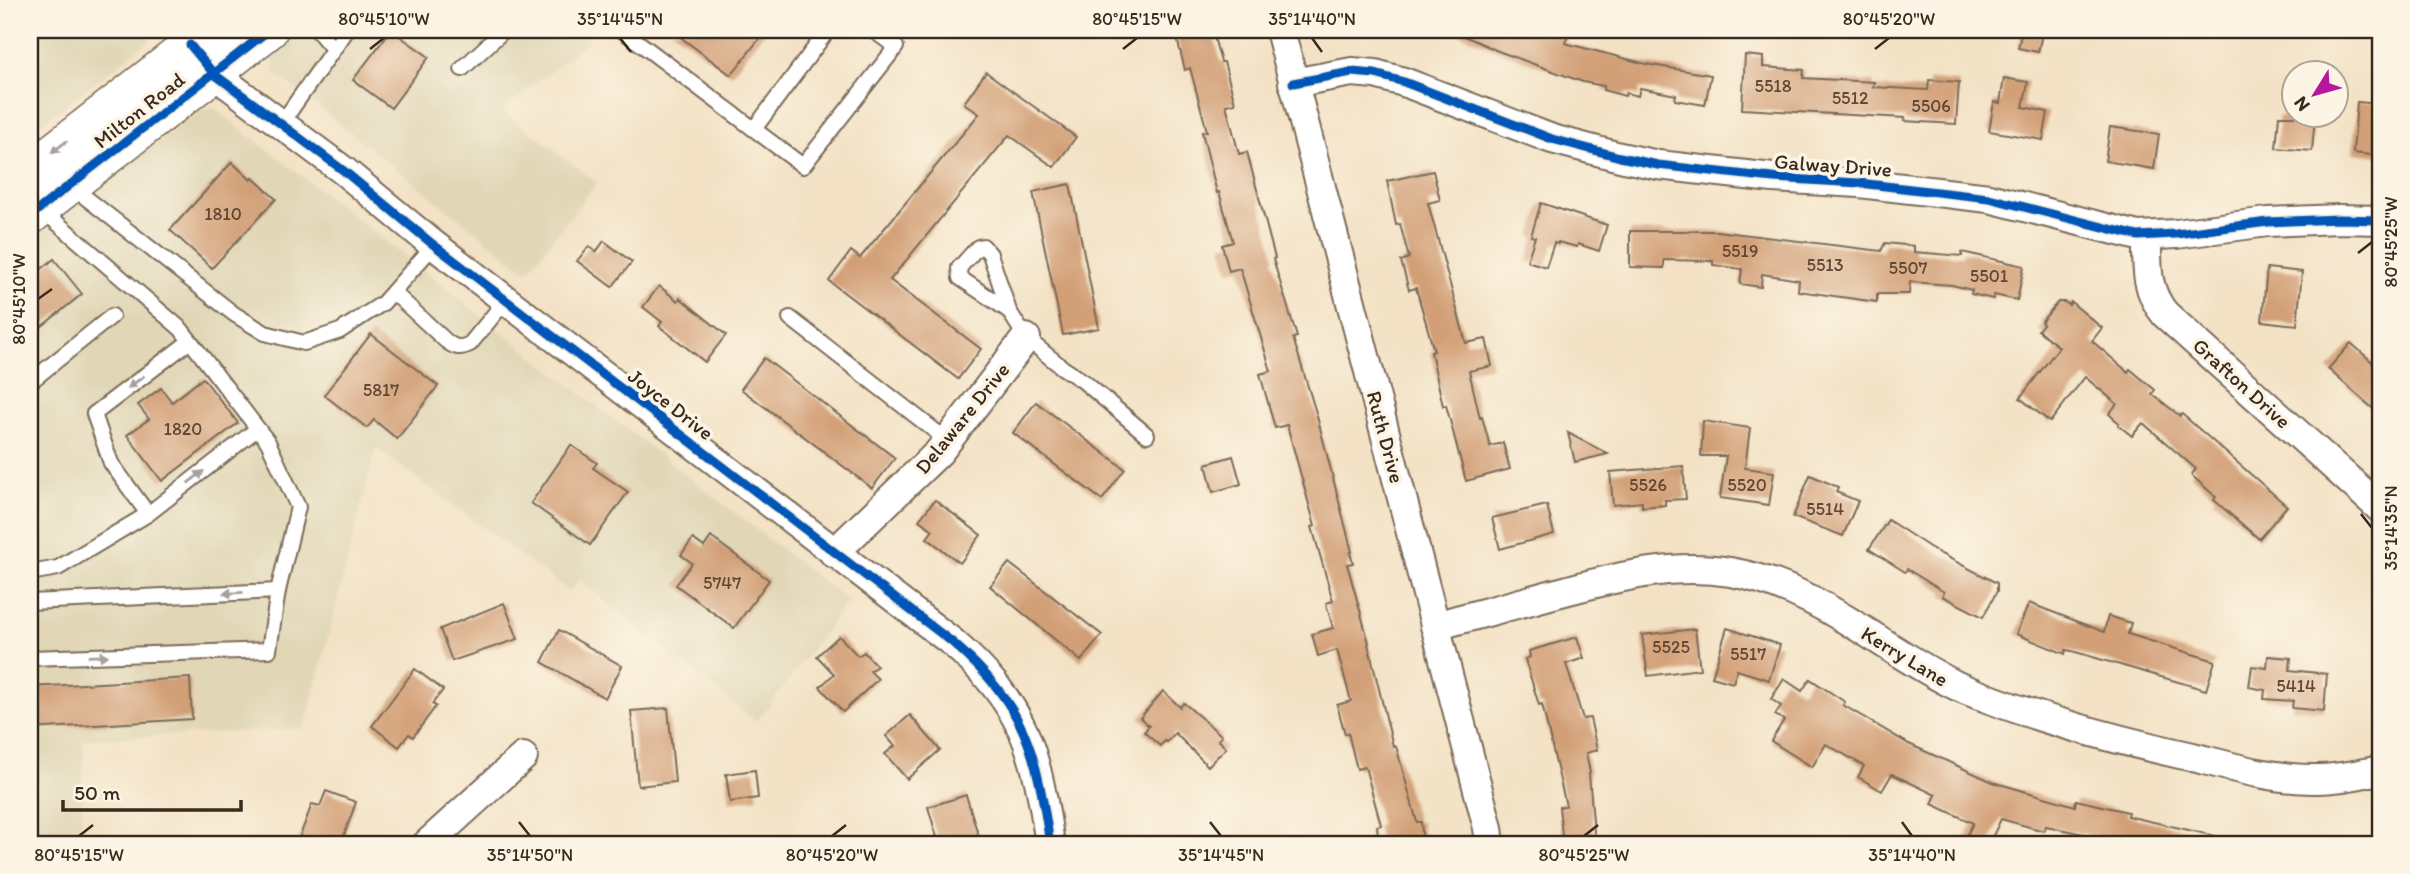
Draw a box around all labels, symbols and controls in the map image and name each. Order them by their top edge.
text: 80°45'10"W [338,8,430,30]
text: 35°14'45"N [577,8,663,30]
text: 80°45'15"W [1092,8,1182,30]
text: 35°14'40"N [1268,8,1356,30]
text: 80°45'20"W [1843,8,1935,30]
north arrow [2280,60,2350,130]
street label: Milton Road [88,66,190,153]
house number: 5518 [1754,75,1792,97]
house number: 5512 [1832,87,1869,109]
text: N [2289,92,2315,116]
house number: 5506 [1911,95,1951,117]
one-way arrow [50,139,68,154]
street label: Galway Drive [1773,148,1893,182]
text: 80°45'25"W [2380,197,2402,287]
house number: 1810 [204,203,242,225]
house number: 5519 [1722,240,1758,262]
text: 80°45'10"W [8,253,30,345]
house number: 5513 [1806,254,1844,276]
house number: 5507 [1889,257,1928,279]
house number: 5501 [1970,265,2008,287]
street label: Grafton Drive [2188,333,2296,433]
street label: Delaware Drive [910,357,1014,479]
street label: Joyce Drive [623,363,719,445]
one-way arrow [127,375,145,390]
house number: 5817 [363,379,399,401]
street label: Ruth Drive [1362,388,1410,486]
house number: 1820 [164,418,202,440]
one-way arrow [186,469,204,484]
house number: 5526 [1629,474,1667,496]
house number: 5520 [1727,474,1767,496]
text: 35°14'35"N [2380,485,2402,571]
house number: 5514 [1806,498,1844,520]
house number: 5747 [703,572,741,594]
one-way arrow [222,587,244,598]
street label: Kerry Lane [1857,620,1953,692]
house number: 5525 [1652,636,1690,658]
house number: 5517 [1730,643,1766,665]
one-way arrow [87,650,109,662]
house number: 5414 [2276,675,2316,697]
scale bar [63,769,242,813]
text: 50 m [74,780,121,805]
text: 80°45'15"W [34,844,124,866]
text: 35°14'50"N [487,844,573,866]
text: 80°45'20"W [786,844,878,866]
text: 35°14'45"N [1178,844,1264,866]
text: 80°45'25"W [1539,844,1629,866]
text: 35°14'40"N [1868,844,1956,866]

